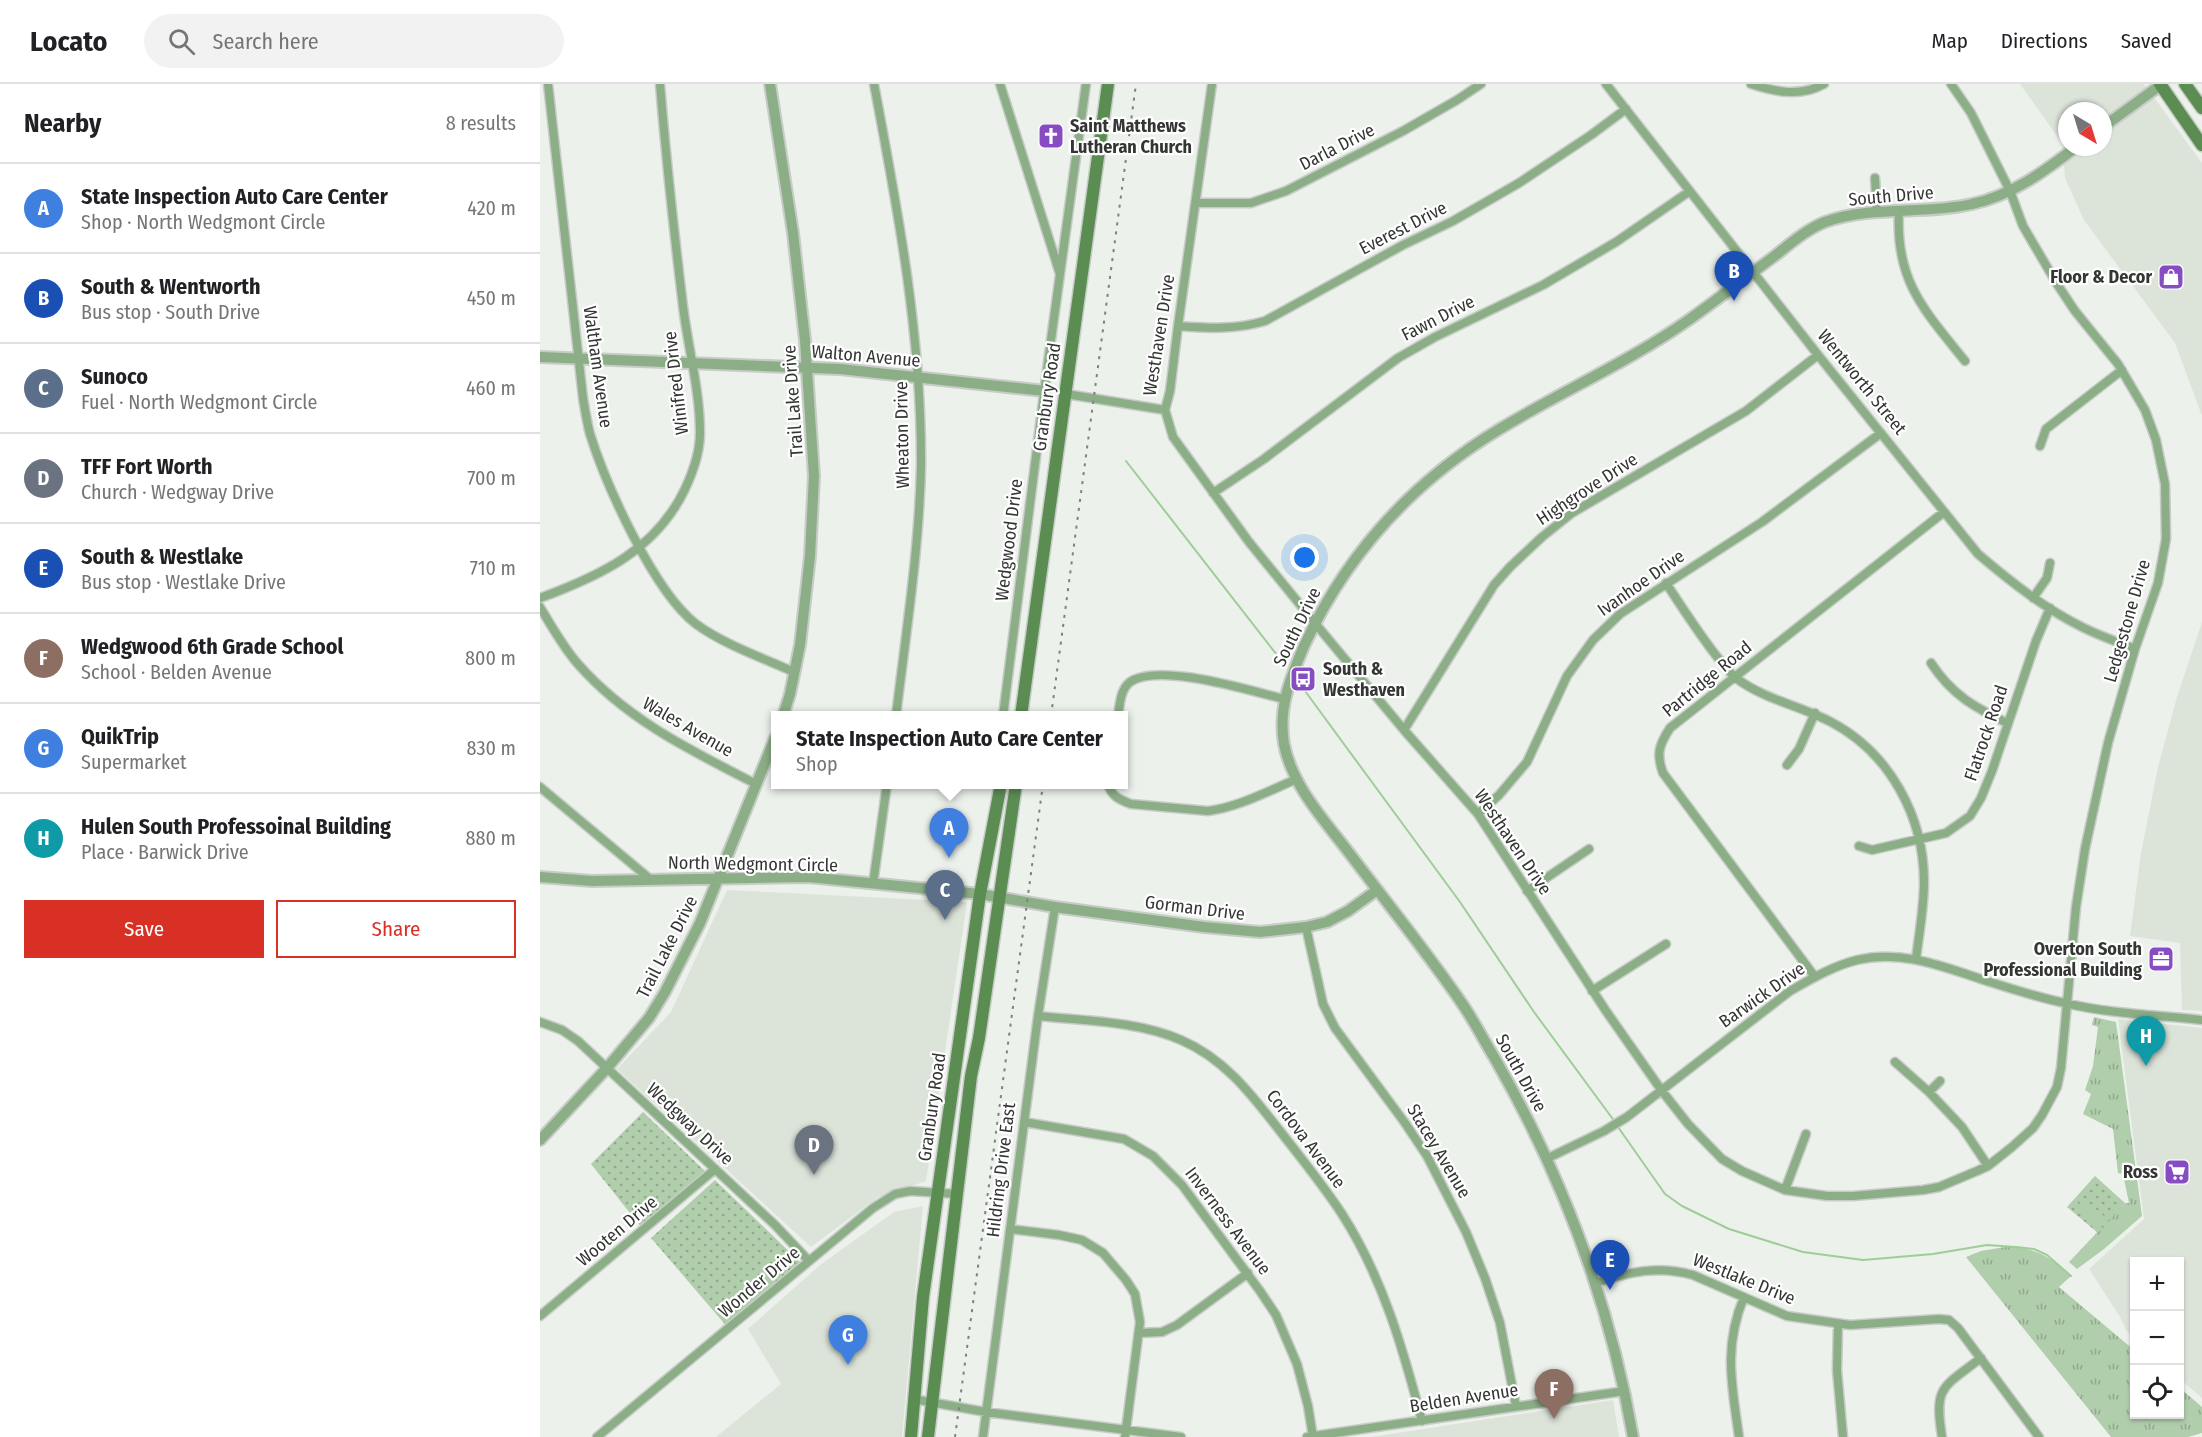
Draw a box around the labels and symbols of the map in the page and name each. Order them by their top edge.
north arrow [2058,102,2112,156]
place label: Saint Matthews Lutheran Church [1070,115,1192,158]
street label: Darla Drive [1296,119,1378,175]
church icon: Saint Matthews Lutheran Church [1036,121,1066,151]
street label: South Drive [1847,181,1935,211]
street label: Everest Drive [1355,196,1451,259]
pin: B [1714,252,1754,301]
shop icon: Floor & Decor [2156,262,2186,292]
place label: Floor & Decor [2050,266,2152,288]
street label: Westhaven Drive [1139,273,1179,397]
street label: Fawn Drive [1398,290,1478,346]
street label: Waltham Avenue [579,305,617,429]
street label: Wentworth Street [1813,325,1911,439]
street label: Winifred Drive [659,330,693,436]
street label: Walton Avenue [811,340,921,372]
street label: Granbury Road [1029,341,1065,453]
street label: Trail Lake Drive [778,344,808,458]
street label: Wheaton Drive [890,381,914,489]
street label: Highgrove Drive [1532,448,1642,530]
street label: Wedgwood Drive [991,478,1027,602]
your location [1290,543,1319,572]
street label: Ivanhoe Drive [1593,545,1689,621]
street label: Ledgestone Drive [2099,557,2155,685]
street label: South Drive [1268,584,1326,670]
street label: Partridge Road [1658,636,1756,722]
place label: South & Westhaven [1323,658,1405,701]
bus stop icon: South & Westhaven [1288,664,1318,694]
street label: Flatrock Road [1959,682,2013,784]
street label: Wales Avenue [639,692,737,762]
street label: Westhaven Drive [1470,785,1556,899]
pin: A [930,808,968,858]
street label: North Wedgmont Circle [668,852,838,876]
pin: C [926,870,964,920]
street label: Gorman Drive [1144,891,1246,925]
street label: Trail Lake Drive [632,892,702,1002]
place label: Overton South Professional Building [1983,938,2142,981]
office icon: Overton South Professional Building [2146,944,2176,974]
street label: Barwick Drive [1715,957,1809,1033]
pin: H [2126,1016,2166,1066]
street label: South Drive [1491,1030,1551,1116]
street label: Granbury Road [914,1051,950,1163]
street label: Wedgway Drive [642,1078,738,1170]
street label: Cordova Avenue [1262,1085,1350,1193]
street label: Stacey Avenue [1402,1100,1476,1202]
street label: Hildring Drive East [982,1101,1020,1239]
pin: D [794,1126,834,1175]
supermarket icon: Ross [2162,1157,2192,1187]
place label: Ross [2123,1161,2158,1183]
street label: Inverness Avenue [1180,1163,1276,1279]
street label: Wooten Drive [572,1191,662,1271]
pin: E [1590,1240,1630,1290]
street label: Wonder Drive [714,1242,804,1322]
street label: Westlake Drive [1690,1248,1799,1310]
pin: G [828,1316,868,1365]
pin: F [1534,1370,1574,1419]
street label: Belden Avenue [1408,1379,1520,1417]

